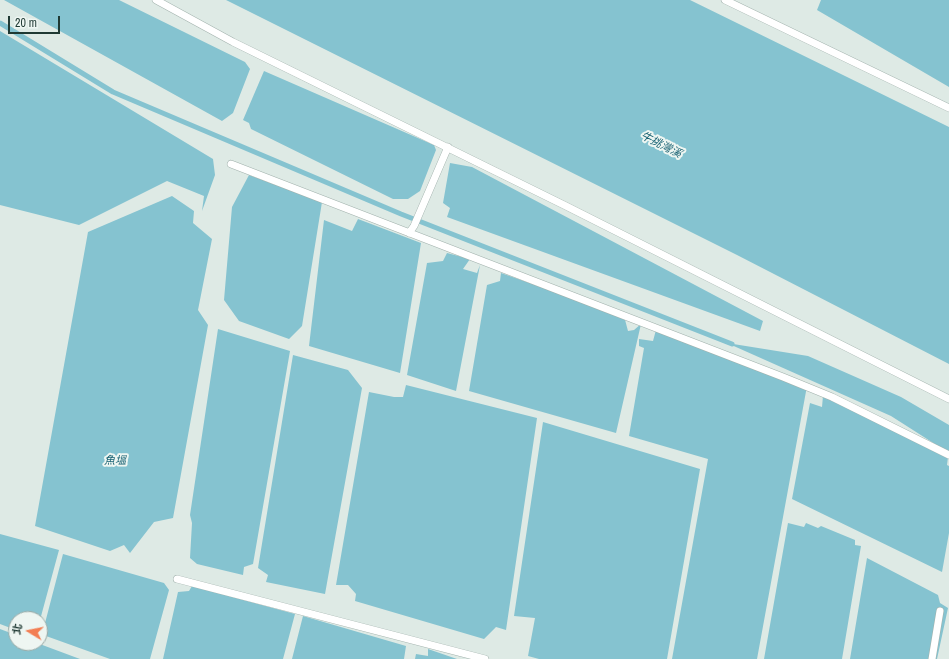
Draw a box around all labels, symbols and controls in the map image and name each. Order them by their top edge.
scale bar [10,8,62,34]
text: 20 m [15,15,37,31]
water label: 牛挑灣溪 [638,129,684,161]
water label: 魚塭 [104,454,126,468]
north arrow [8,611,48,651]
text: 北 [9,622,25,636]

